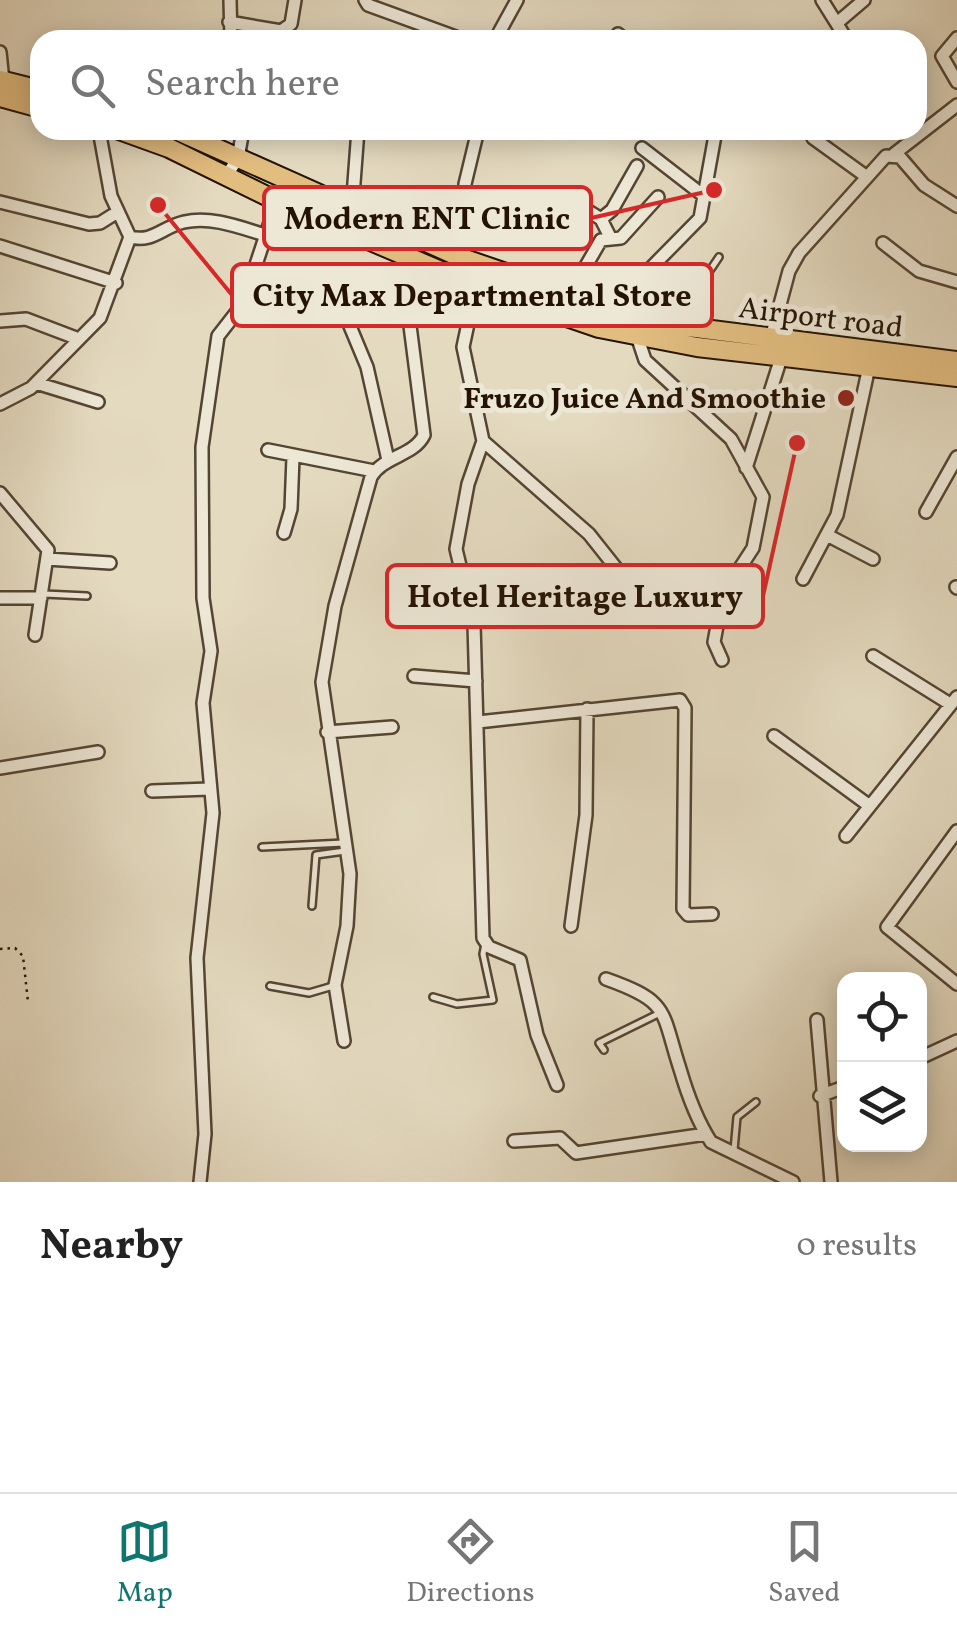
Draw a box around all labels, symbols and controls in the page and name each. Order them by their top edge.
search box [30,30,927,140]
icon: search [65,58,120,113]
text: Search here [145,59,340,112]
callout: Modern ENT Clinic [264,187,591,249]
text: Modern ENT Clinic [284,199,570,243]
callout: City Max Departmental Store [232,264,712,326]
text: City Max Departmental Store [252,276,692,320]
street label: Airport road [736,288,905,350]
place label: Fruzo Juice And Smoothie [463,379,826,421]
marker: Fruzo Juice And Smoothie [835,387,857,409]
callout: Hotel Heritage Luxury [387,565,763,627]
text: Hotel Heritage Luxury [407,577,743,621]
map controls [837,972,927,1152]
button: locate [837,972,927,1062]
button: layers [837,1062,927,1152]
text: Nearby [40,1218,183,1277]
text: 0 results [797,1225,917,1269]
tab: Map [117,1514,173,1613]
tab: Directions [406,1514,535,1613]
tab: Saved [768,1514,840,1613]

